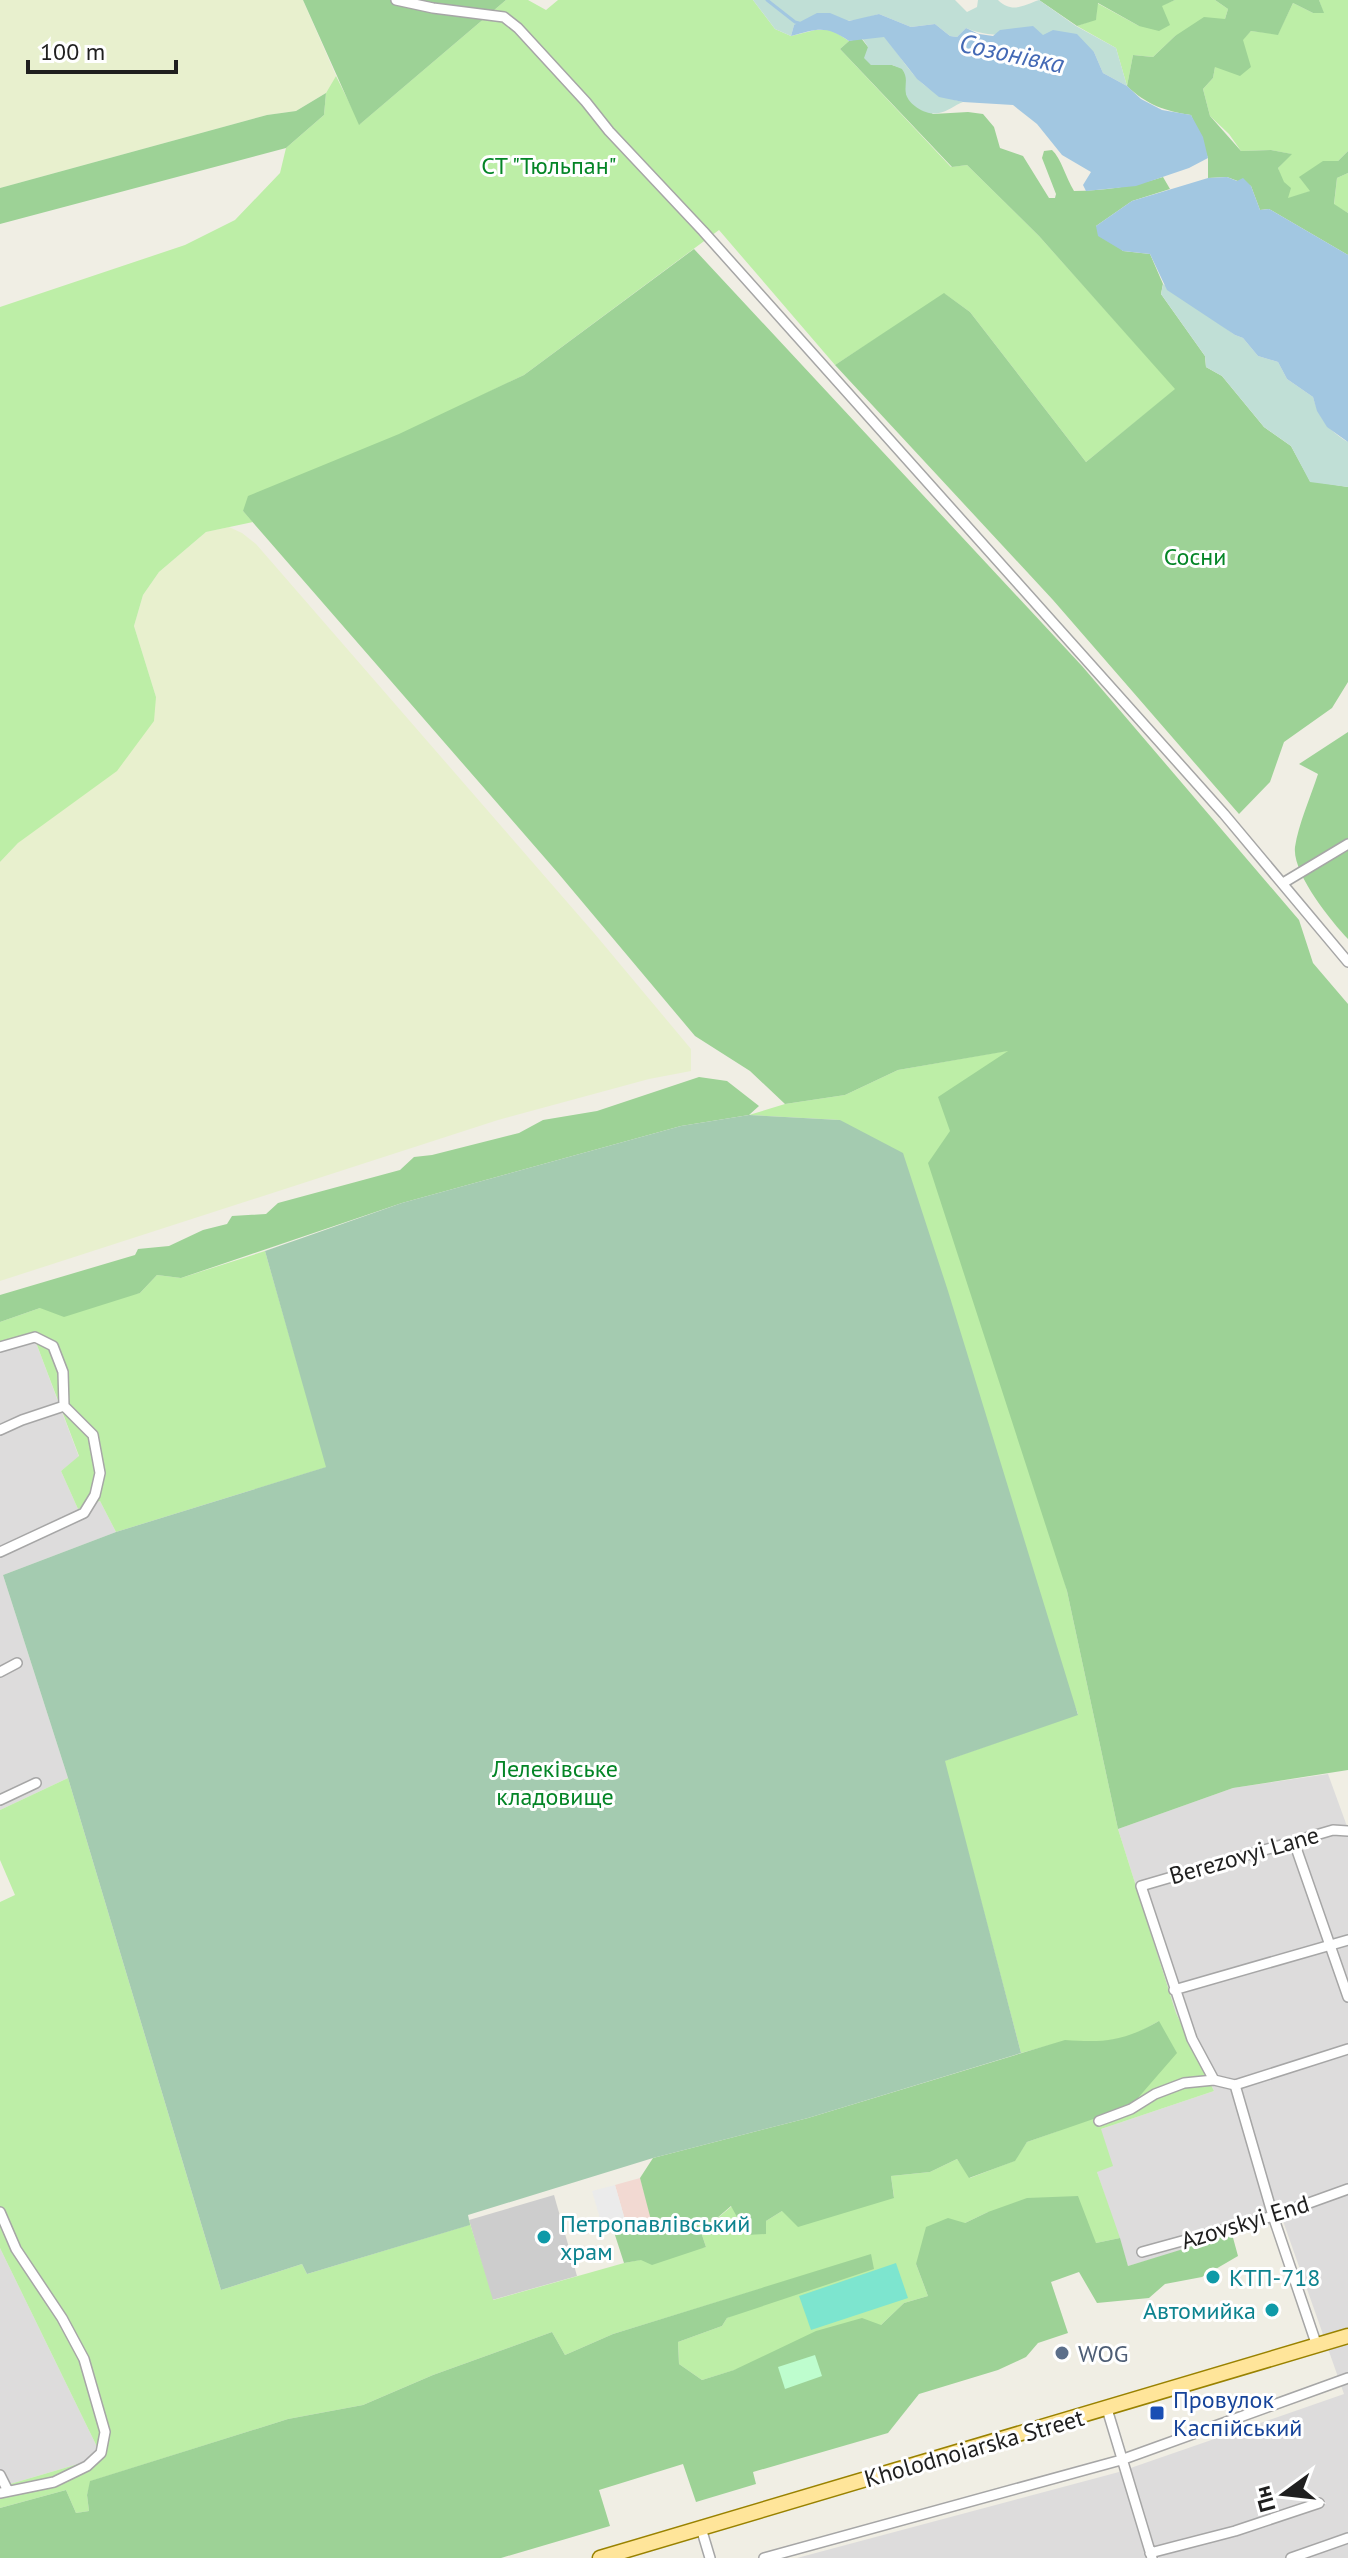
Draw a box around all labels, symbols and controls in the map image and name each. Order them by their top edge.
scale bar [28,24,176,74]
water label: Созонівка [957,26,1068,80]
text: 100 m [40,36,105,67]
park label: СТ "Тюльпан" [481,150,617,181]
park label: Сосни [1164,541,1226,572]
park label: Лелеківське кладовище [491,1753,618,1812]
street label: Berezovyi Lane [1166,1819,1322,1891]
street label: Azovskyi End [1177,2188,1313,2256]
place label: Петропавлівський храм [560,2208,750,2267]
marker: Петропавлівський храм [535,2228,553,2246]
place label: КТП-718 [1229,2262,1320,2293]
marker: КТП-718 [1204,2268,1222,2286]
place label: Автомийка [1143,2295,1256,2326]
marker: Автомийка [1263,2301,1281,2319]
place label: WOG [1078,2338,1129,2369]
marker: WOG [1053,2344,1071,2362]
place label: Провулок Каспійський [1173,2384,1302,2443]
street label: Kholodnoiarska Street [861,2402,1087,2494]
marker: Провулок Каспійський [1148,2404,1166,2422]
north arrow [1244,2454,1324,2534]
text: Пн [1248,2483,1282,2515]

